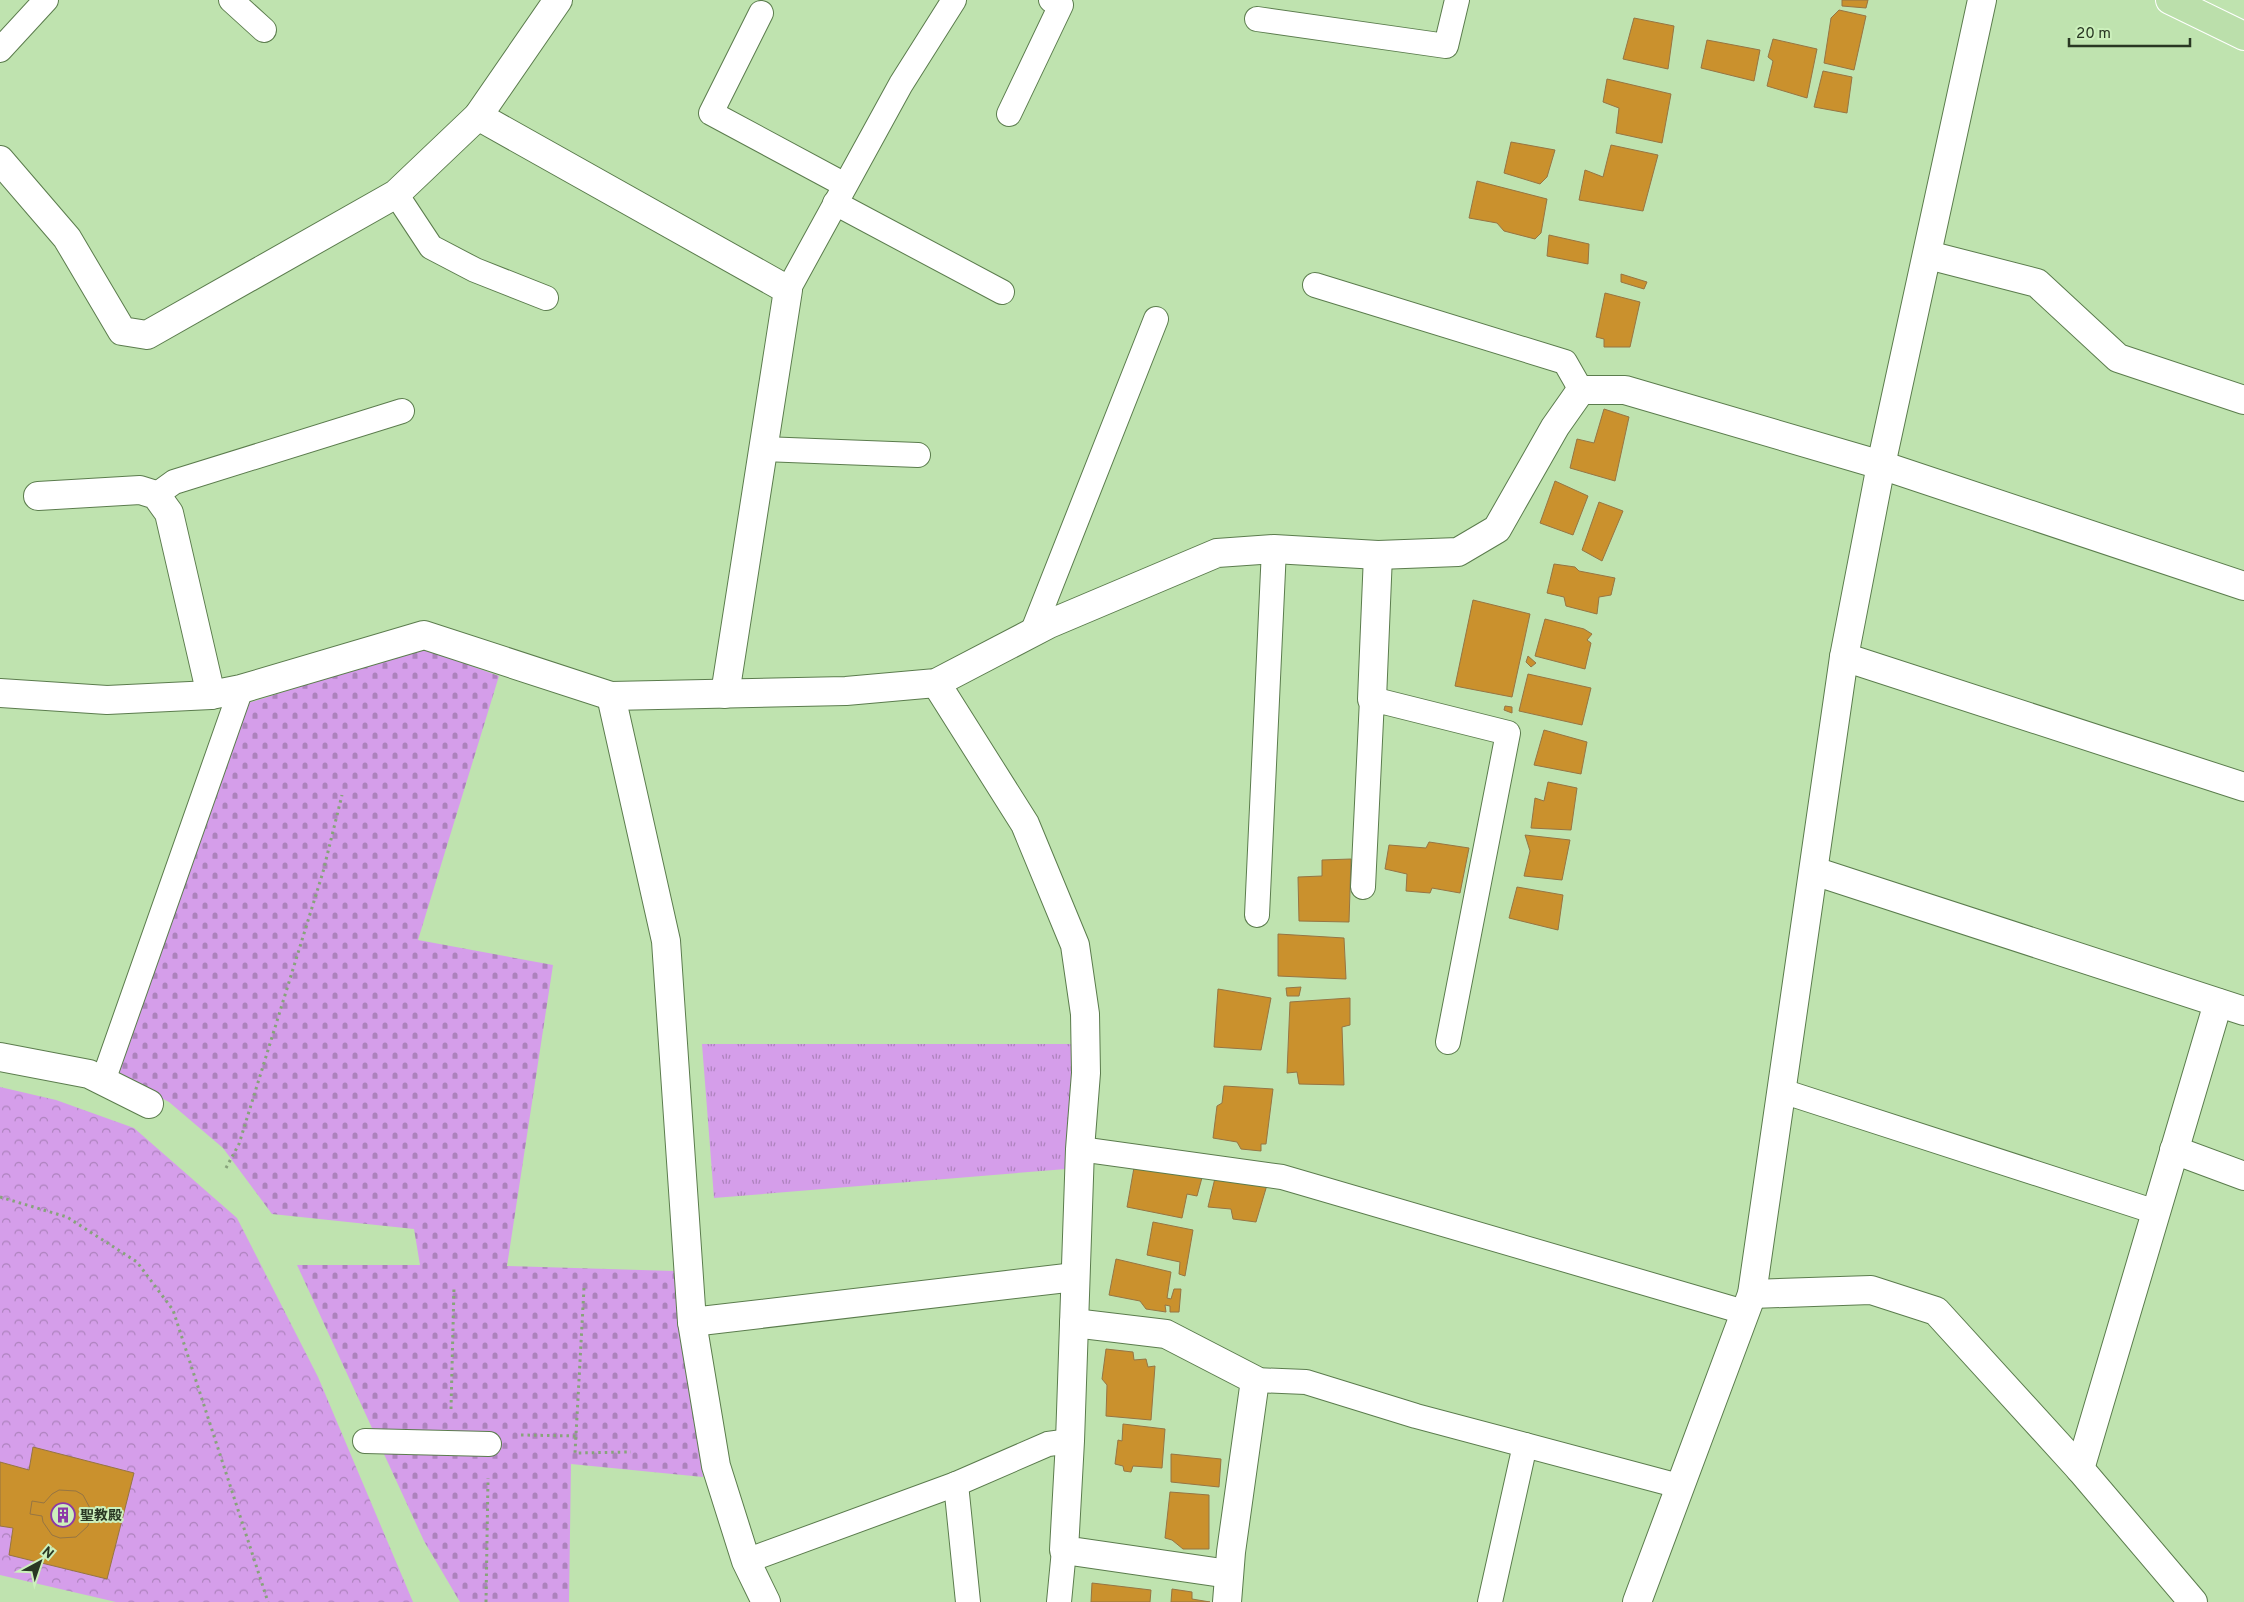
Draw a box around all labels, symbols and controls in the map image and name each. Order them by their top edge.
scale bar [2069,15,2190,47]
text: 20 m [2076,25,2111,44]
building icon: 聖教殿 [50,1502,76,1528]
place label: 聖教殿 [80,1508,122,1525]
north arrow [15,1537,65,1587]
text: N [38,1543,57,1563]

